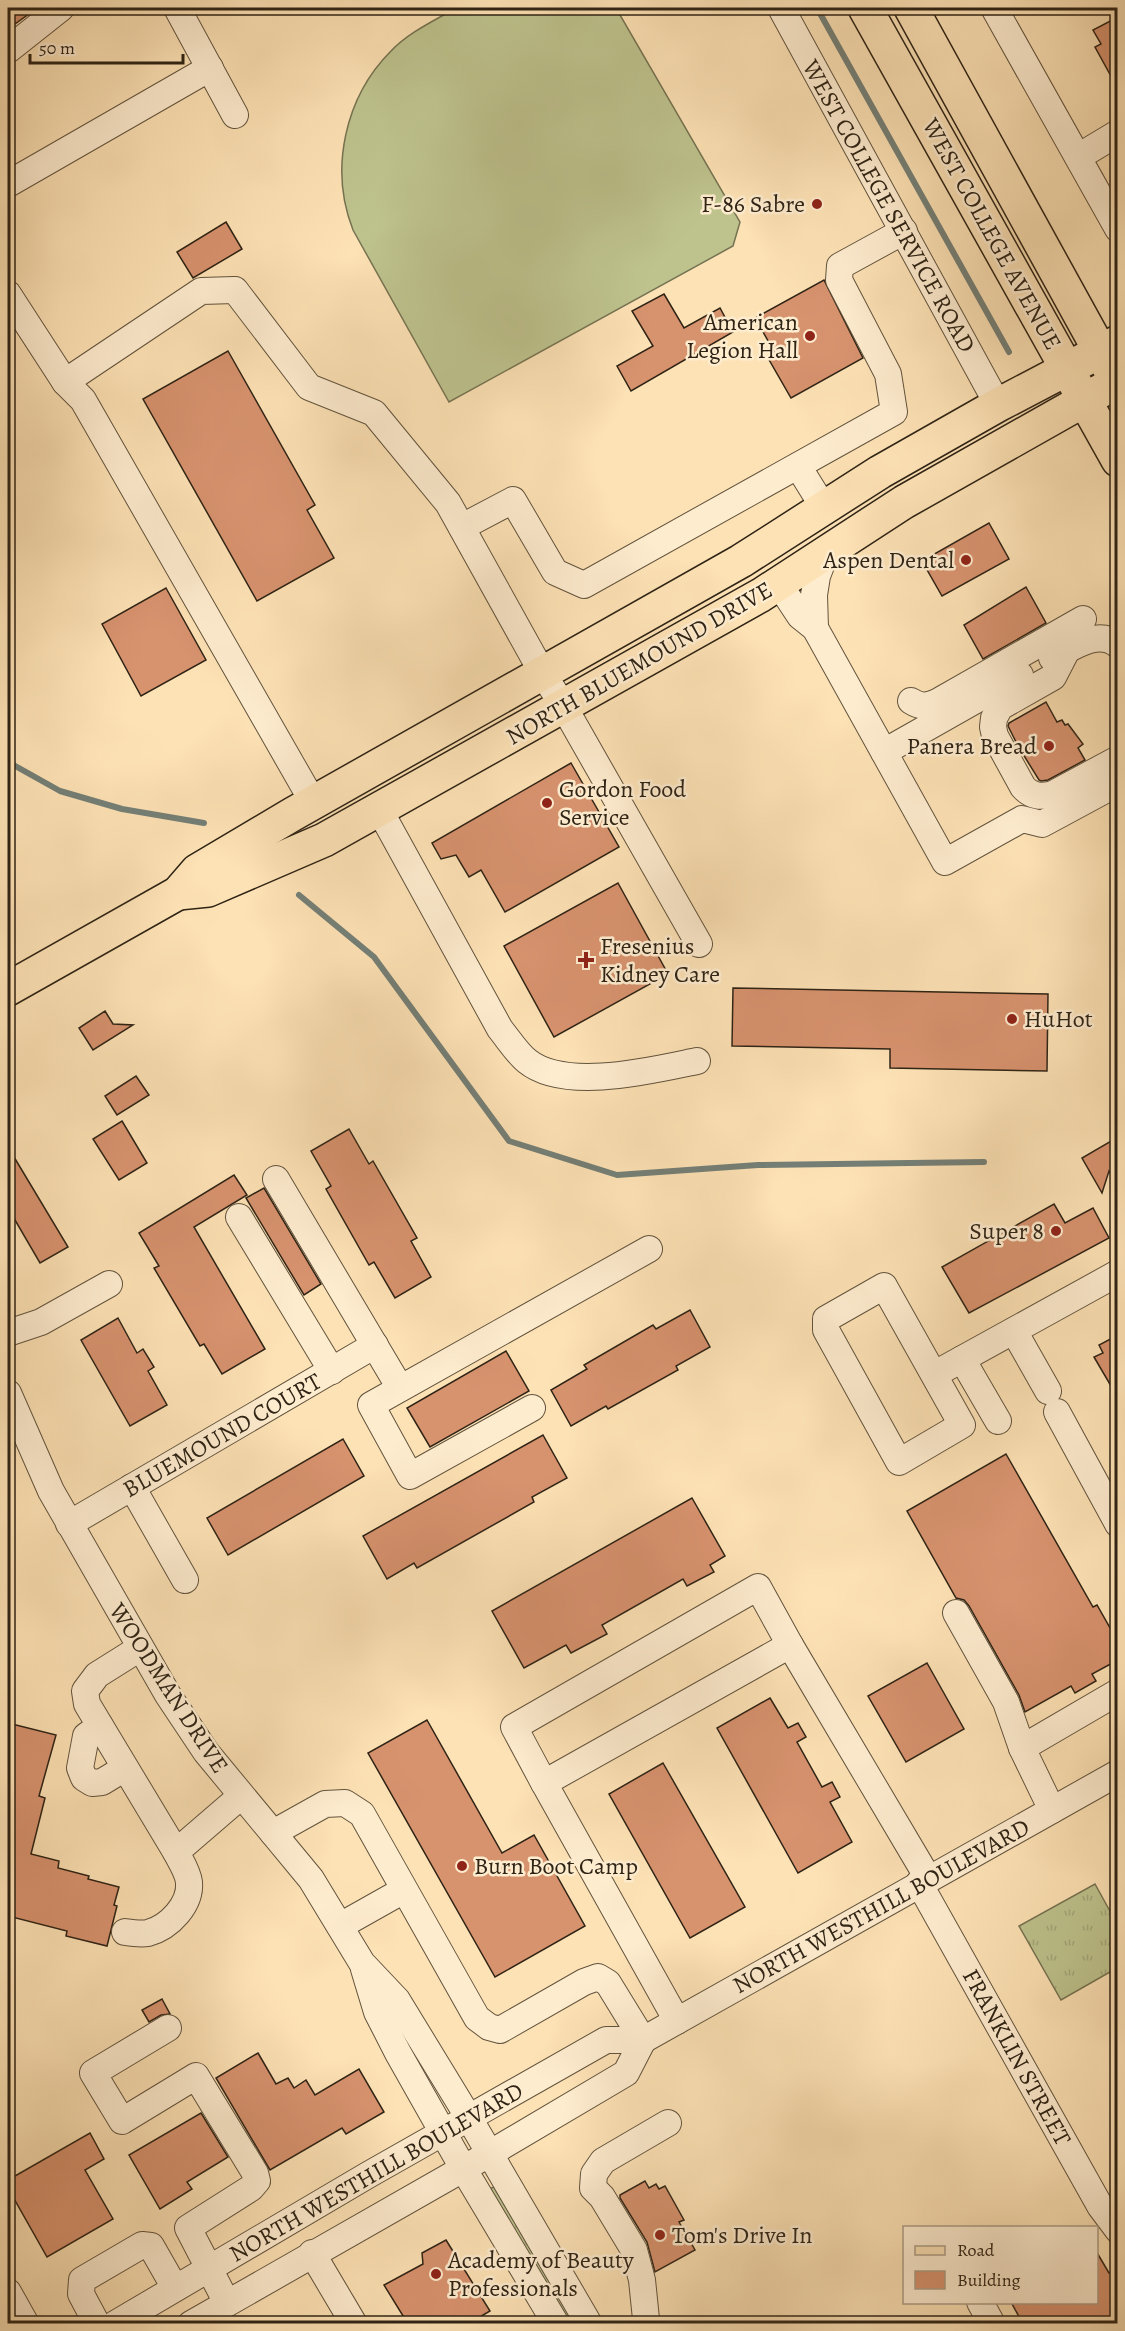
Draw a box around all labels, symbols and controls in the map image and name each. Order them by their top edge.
scale bar [30,27,183,65]
text: 50 m [39,36,75,60]
street label: WEST COLLEGE SERVICE ROAD [794,53,983,358]
street label: WEST COLLEGE AVENUE [914,112,1069,356]
place label: F-86 Sabre [701,188,805,220]
marker: F-86 Sabre [810,197,824,211]
place label: American Legion Hall [686,306,798,366]
marker: American Legion Hall [803,329,817,343]
place label: Aspen Dental [822,544,954,576]
marker: Aspen Dental [959,553,973,567]
street label: NORTH BLUEMOUND DRIVE [500,574,778,752]
place label: Panera Bread [906,730,1037,762]
marker: Panera Bread [1042,739,1056,753]
place label: Gordon Food Service [559,773,686,833]
marker: Gordon Food Service [540,796,554,810]
place label: Fresenius Kidney Care [600,930,720,990]
marker: Fresenius Kidney Care [577,951,595,969]
place label: HuHot [1024,1003,1093,1035]
marker: HuHot [1005,1012,1019,1026]
place label: Super 8 [969,1215,1044,1247]
marker: Super 8 [1049,1224,1063,1238]
street label: BLUEMOUND COURT [117,1365,327,1505]
street label: WOODMAN DRIVE [101,1596,236,1779]
street label: NORTH WESTHILL BOULEVARD [727,1811,1035,2001]
place label: Burn Boot Camp [474,1850,638,1882]
marker: Burn Boot Camp [455,1859,469,1873]
street label: FRANKLIN STREET [955,1963,1079,2151]
street label: NORTH WESTHILL BOULEVARD [223,2075,529,2269]
place label: Tom's Drive In [672,2219,813,2251]
legend [903,2226,1098,2304]
marker: Tom's Drive In [653,2228,667,2242]
text: Road [957,2238,995,2262]
place label: Academy of Beauty Professionals [447,2244,634,2304]
marker: Academy of Beauty Professionals [429,2267,443,2281]
text: Building [957,2268,1021,2292]

